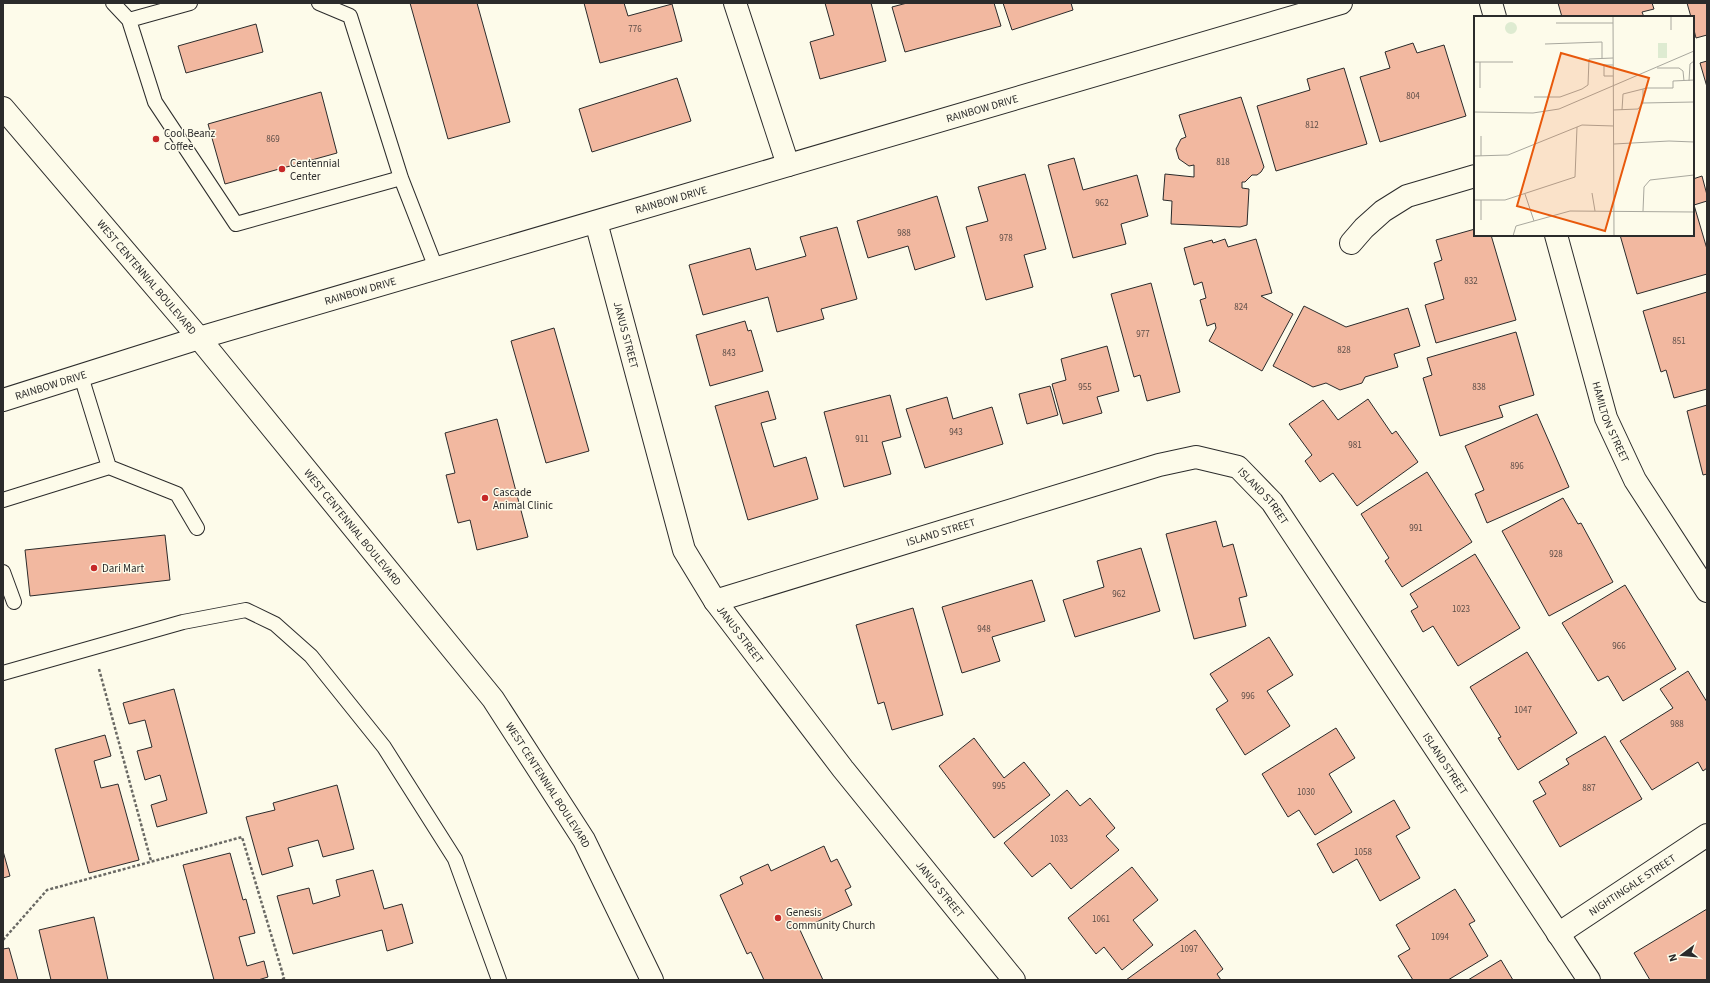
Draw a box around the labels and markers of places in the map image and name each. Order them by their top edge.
place label: Cool Beanz Coffee [164,126,216,154]
marker: Cool Beanz Coffee [151,134,161,144]
place label: Centennial Center [290,156,340,184]
marker: Centennial Center [277,164,287,174]
place label: Cascade Animal Clinic [493,485,553,513]
marker: Cascade Animal Clinic [480,493,490,503]
place label: Dari Mart [102,561,144,576]
marker: Dari Mart [89,563,99,573]
place label: Genesis Community Church [786,905,875,933]
marker: Genesis Community Church [773,913,783,923]

